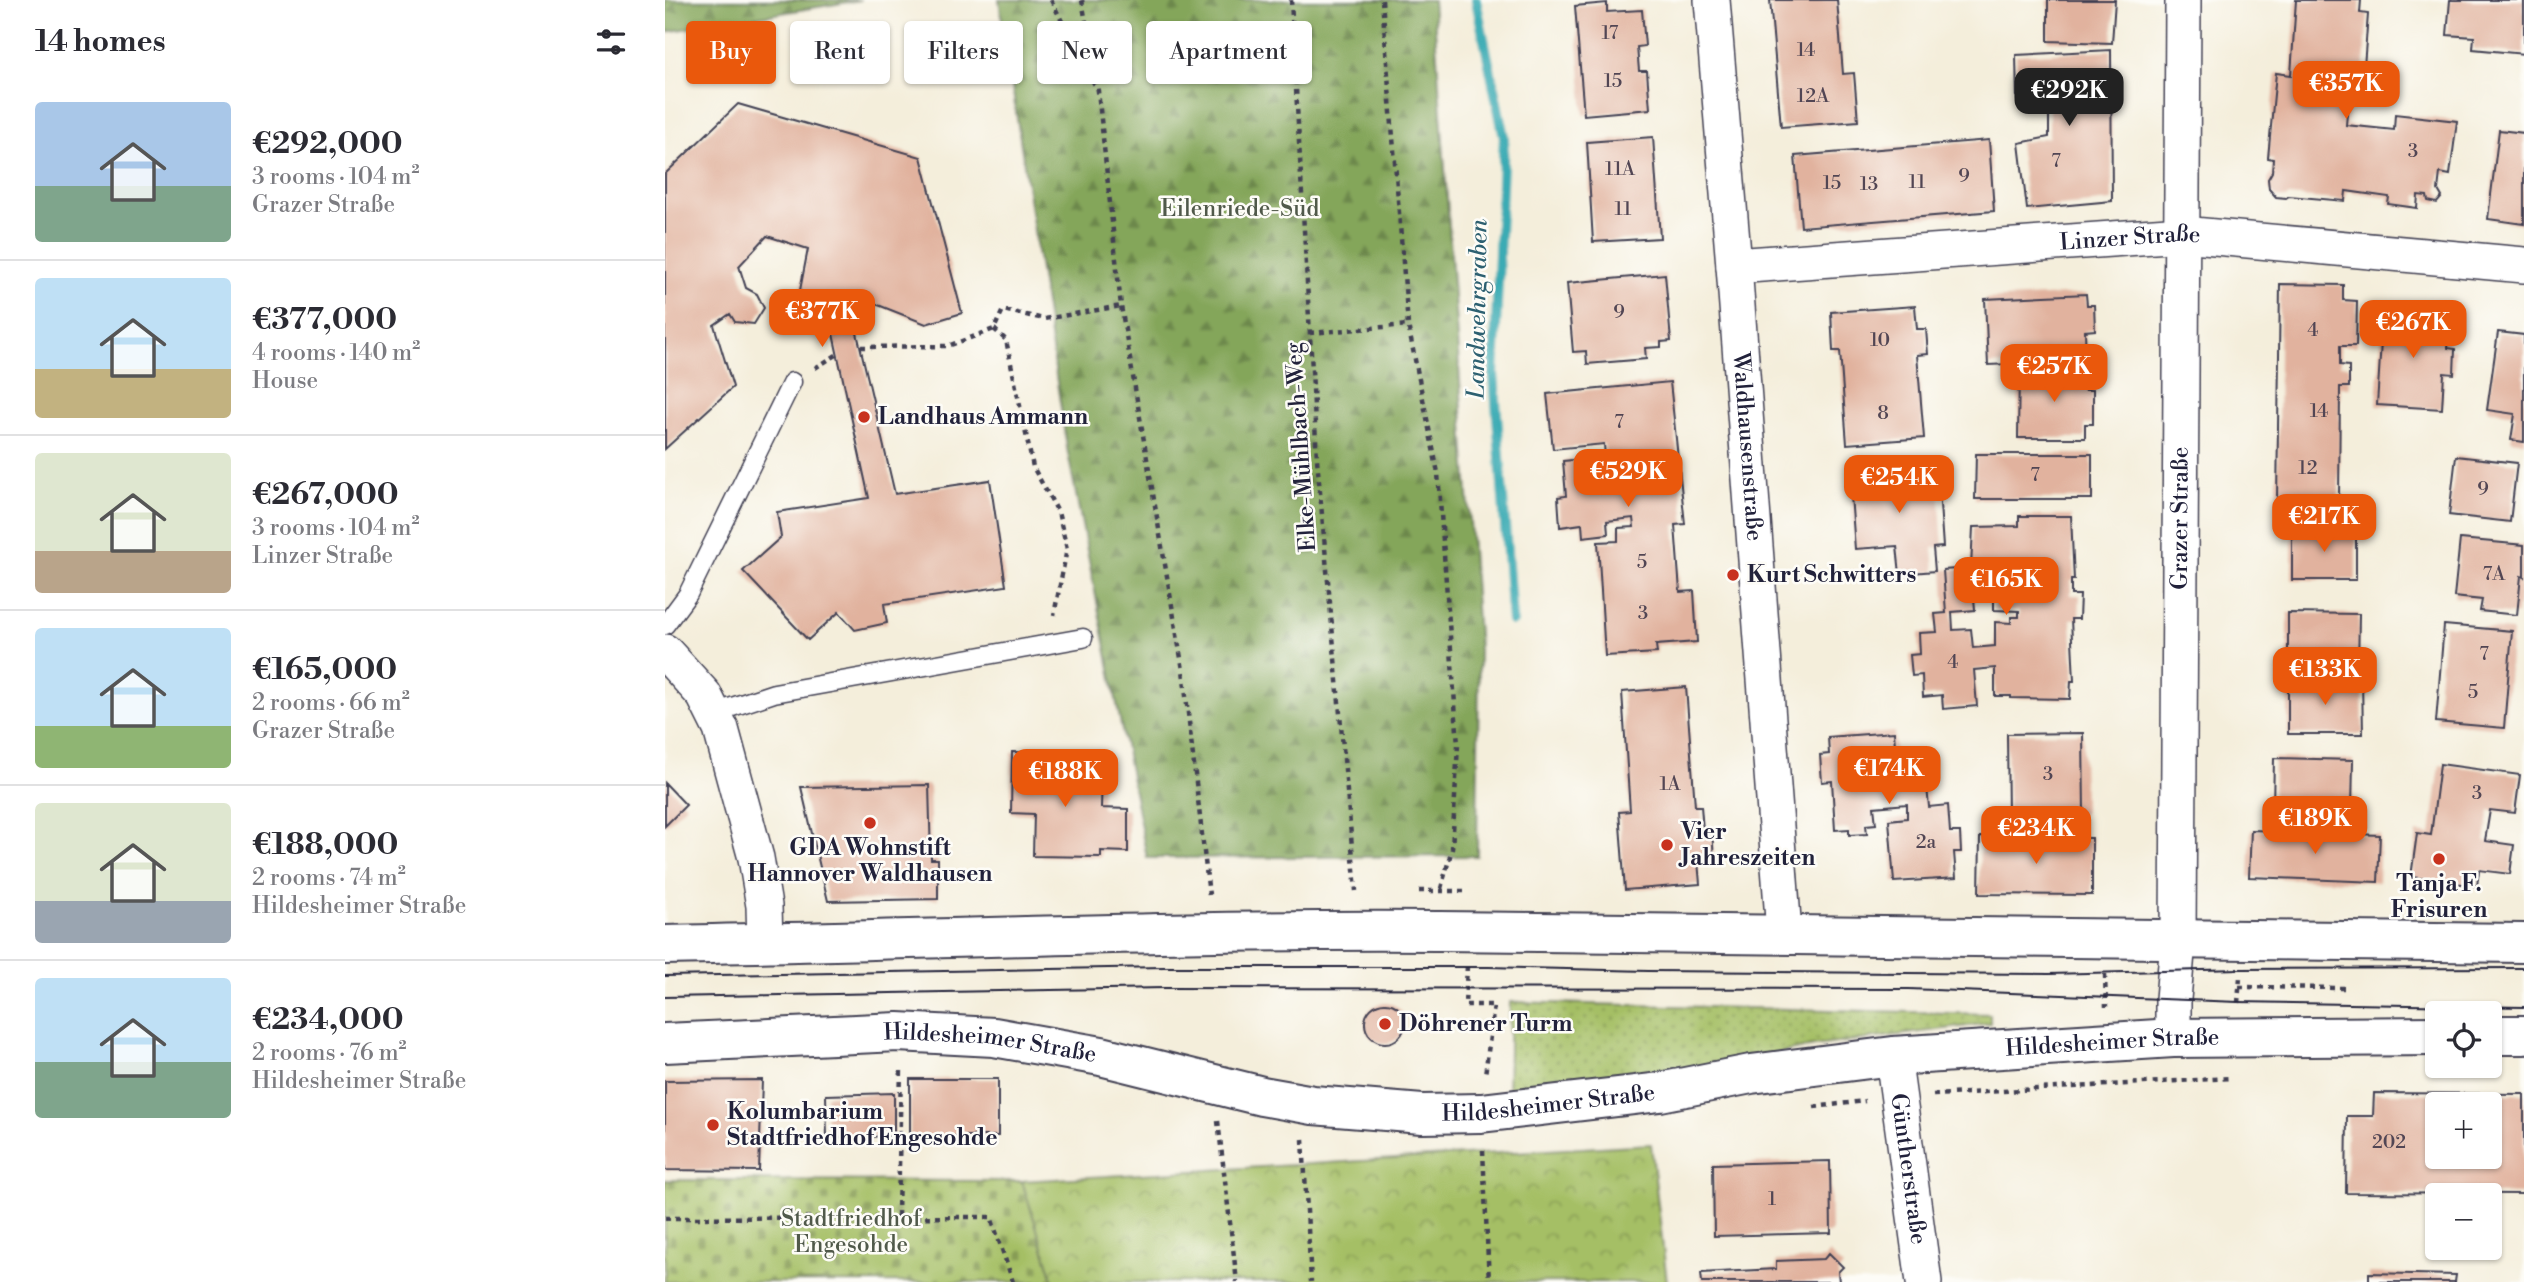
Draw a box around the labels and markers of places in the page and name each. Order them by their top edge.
pin: €357K [2297,61,2395,121]
pin: €292K [2020,68,2118,128]
pin: €377K [773,290,871,349]
pin: €267K [2364,300,2462,360]
pin: €257K [2005,344,2103,404]
place label: Landhaus Ammann [878,403,1088,431]
marker: Landhaus Ammann [856,409,872,425]
pin: €529K [1579,449,1677,509]
pin: €254K [1850,456,1948,515]
pin: €217K [2275,494,2373,554]
pin: €165K [1957,558,2055,617]
place label: Kurt Schwitters [1747,561,1917,589]
marker: Kurt Schwitters [1725,567,1741,583]
pin: €133K [2276,648,2374,707]
pin: €174K [1840,746,1938,806]
pin: €188K [1016,750,1114,809]
pin: €189K [2266,796,2364,856]
pin: €234K [1987,806,2085,866]
marker: GDA Wohnstift Hannover Waldhausen [862,815,878,831]
place label: Vier Jahreszeiten [1678,818,1815,872]
place label: GDA Wohnstift Hannover Waldhausen [748,834,992,888]
marker: Vier Jahreszeiten [1659,837,1675,853]
marker: Tanja F. Frisuren [2431,851,2447,867]
place label: Tanja F. Frisuren [2391,870,2487,924]
place label: Döhrener Turm [1399,1010,1572,1038]
marker: Döhrener Turm [1377,1016,1393,1032]
place label: Kolumbarium Stadtfriedhof Engesohde [727,1098,998,1152]
marker: Kolumbarium Stadtfriedhof Engesohde [705,1117,721,1133]

